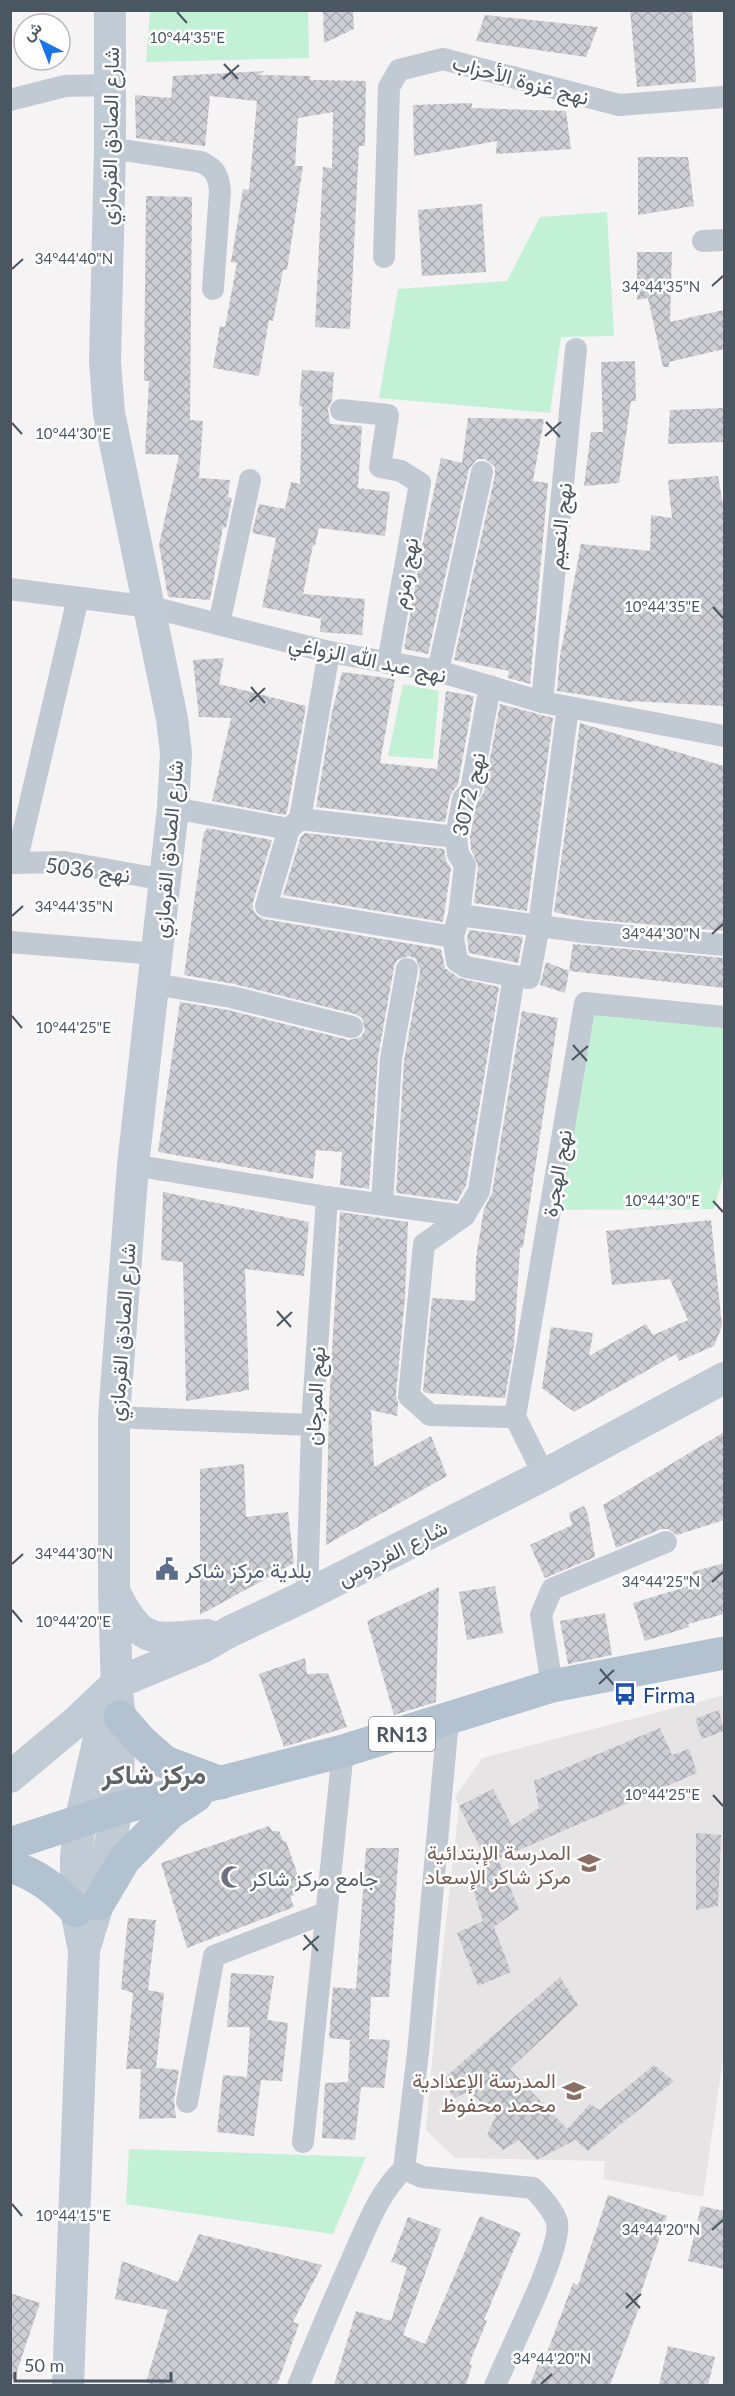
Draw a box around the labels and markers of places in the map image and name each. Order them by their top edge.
public building icon: بلدية مركز شاكر [154,1556,180,1582]
place label: بلدية مركز شاكر [184,1557,312,1584]
bus stop icon: Firma [612,1681,638,1707]
place label: Firma [643,1682,695,1707]
place label: المدرسة الإبتدائية مركز شاكر الإسعاد [425,1839,571,1891]
school or university icon: المدرسة الإبتدائية مركز شاكر الإسعاد [576,1850,602,1876]
mosque icon: جامع مركز شاكر [219,1864,245,1890]
place label: جامع مركز شاكر [249,1865,378,1893]
place label: المدرسة الإعدادية محمد محفوظ [412,2067,556,2118]
school or university icon: المدرسة الإعدادية محمد محفوظ [561,2078,587,2104]

